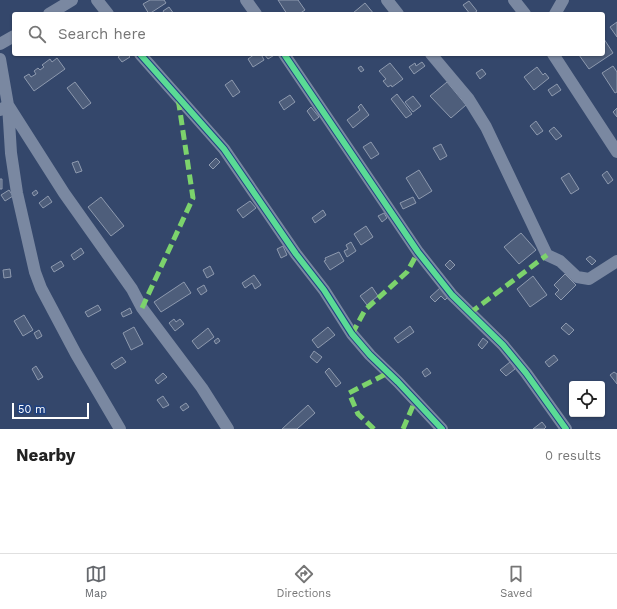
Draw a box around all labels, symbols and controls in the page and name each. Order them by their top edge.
search box [12,12,605,56]
icon: search [26,23,48,45]
text: Search here [58,25,146,43]
map controls [569,381,605,417]
button: locate [569,381,605,417]
scale bar [12,401,89,420]
text: 50 m [18,403,45,416]
text: Nearby [16,445,75,465]
text: 0 results [545,448,601,463]
tab: Map [85,563,107,600]
tab: Directions [277,563,331,600]
tab: Saved [500,563,532,600]

